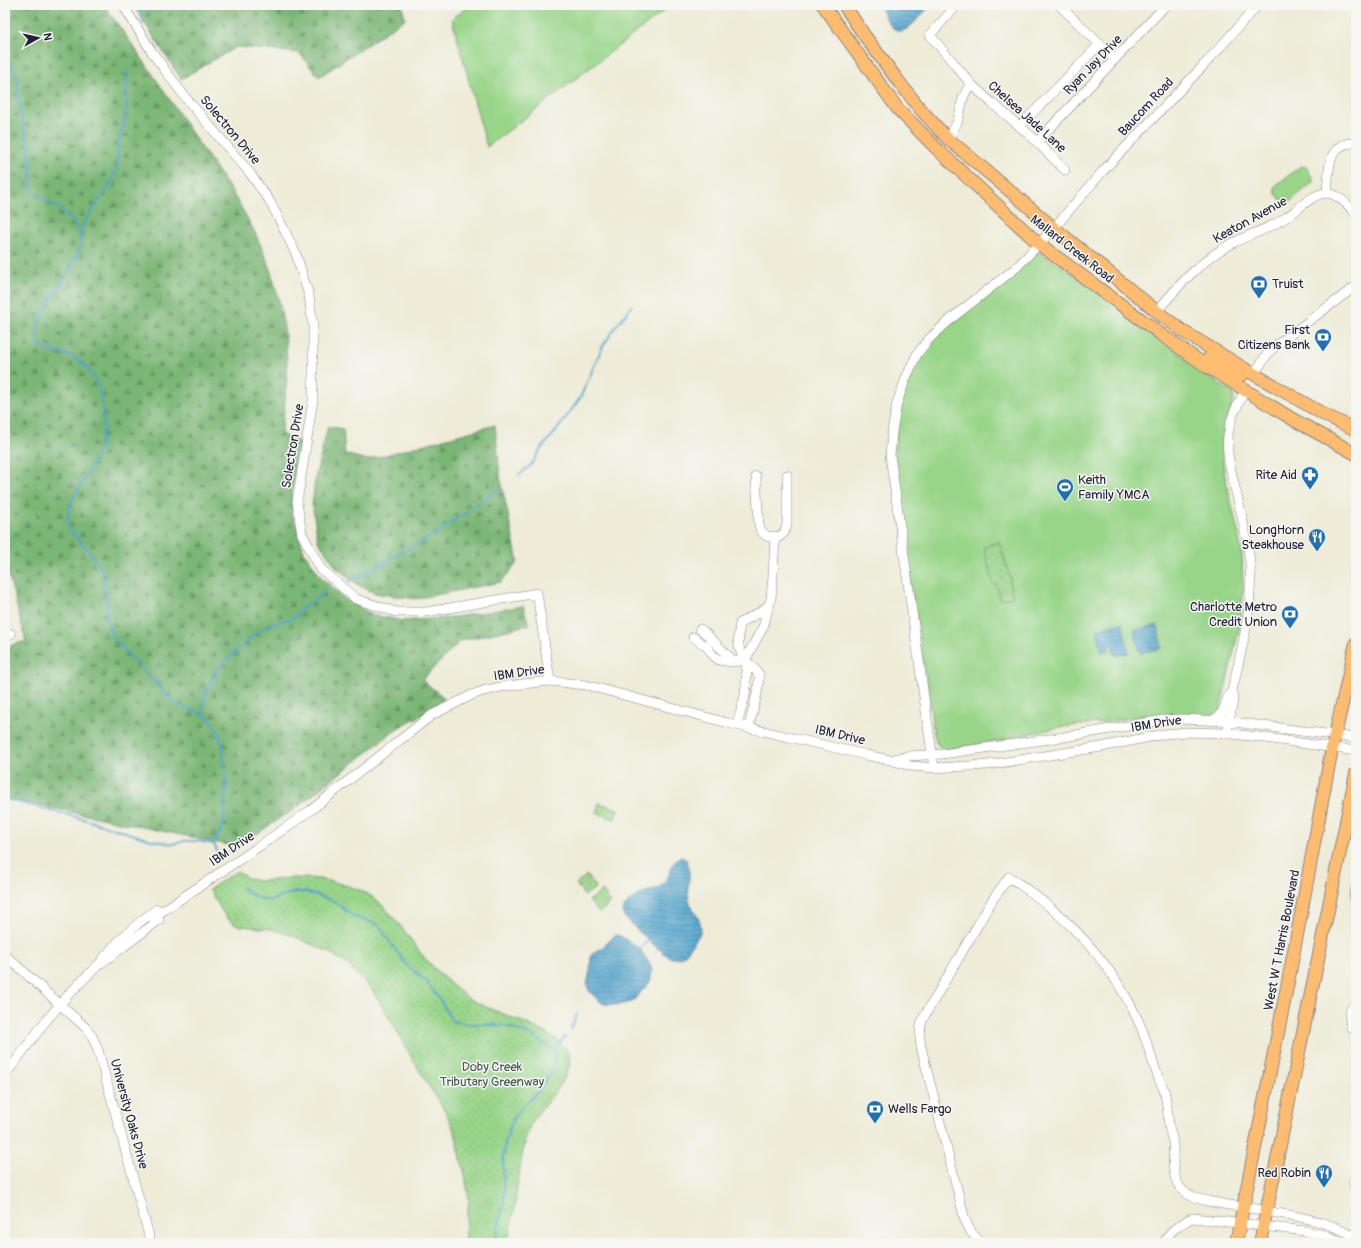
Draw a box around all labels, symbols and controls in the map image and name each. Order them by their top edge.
north arrow [18,18,58,58]
street label: Ryan Jay Drive [1060,31,1126,98]
text: N [40,32,54,42]
street label: Baucom Road [1115,74,1177,140]
street label: Chelsea Jade Lane [985,78,1070,157]
street label: Solectron Drive [197,92,264,168]
street label: Keaton Avenue [1210,193,1290,247]
street label: Mallard Creek Road [1027,211,1117,287]
bank icon: Truist [1249,274,1269,299]
place label: Truist [1272,276,1304,292]
place label: First Citizens Bank [1238,322,1311,353]
bank icon: First Citizens Bank [1313,327,1333,352]
street label: Solectron Drive [278,402,308,489]
pharmacy icon: Rite Aid [1300,465,1320,490]
place label: Rite Aid [1256,467,1297,483]
place label: Keith Family YMCA [1078,472,1150,503]
sports icon: Keith Family YMCA [1055,477,1075,502]
place label: LongHorn Steakhouse [1241,522,1305,553]
restaurant icon: LongHorn Steakhouse [1307,527,1327,552]
place label: Charlotte Metro Credit Union [1190,599,1277,630]
bank icon: Charlotte Metro Credit Union [1280,604,1300,629]
street label: IBM Drive [493,661,546,684]
street label: IBM Drive [1130,712,1183,736]
street label: IBM Drive [813,721,867,749]
street label: IBM Drive [206,828,258,870]
street label: West W T Harris Boulevard [1261,868,1303,1012]
street label: University Oaks Drive [107,1057,152,1171]
park label: Doby Creek Tributary Greenway [440,1059,545,1090]
bank icon: Wells Fargo [865,1099,885,1124]
place label: Wells Fargo [888,1101,952,1117]
restaurant icon: Red Robin [1314,1163,1334,1188]
place label: Red Robin [1257,1165,1311,1181]

